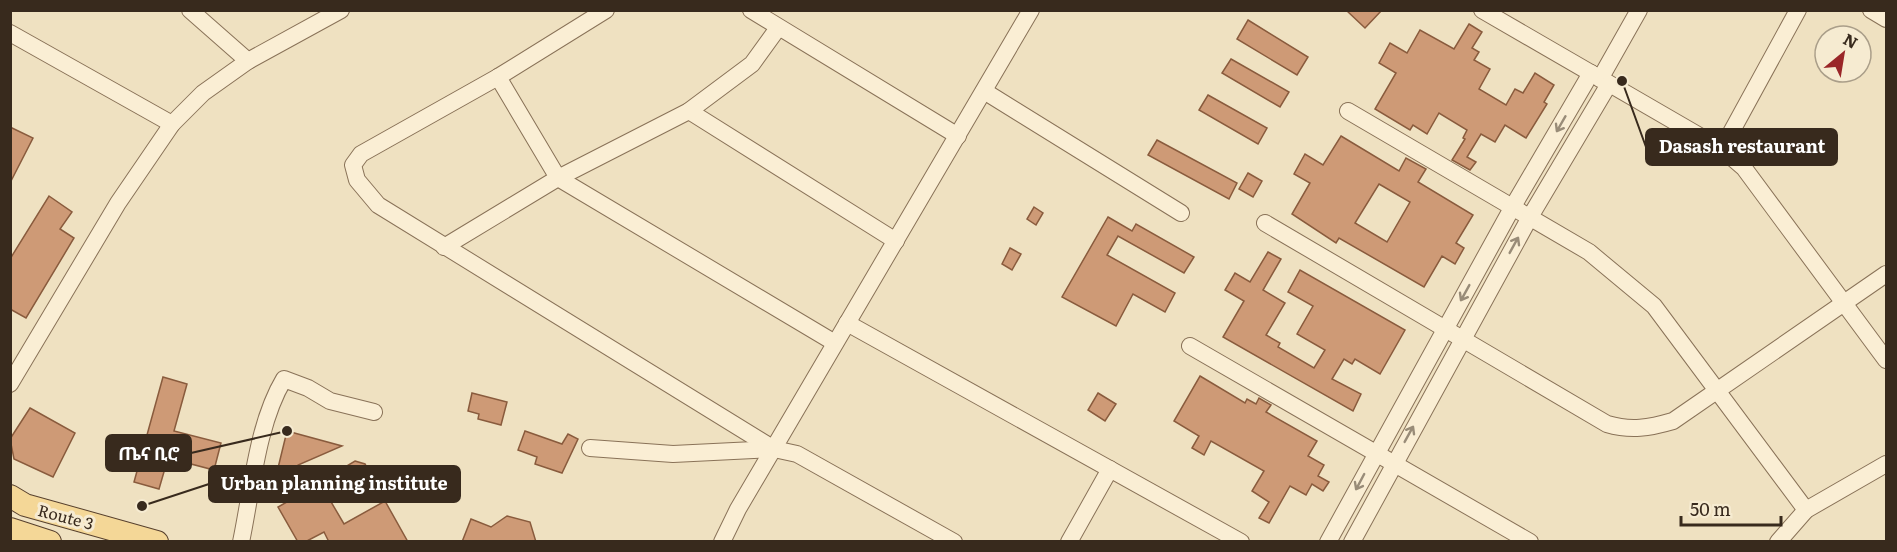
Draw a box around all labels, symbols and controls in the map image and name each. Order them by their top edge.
north arrow [1813,24,1873,84]
text: N [1839,26,1863,54]
one-way arrow [1555,115,1567,132]
callout: Dasash restaurant [1646,129,1837,165]
text: Dasash restaurant [1659,132,1825,159]
one-way arrow [1509,237,1520,255]
one-way arrow [1459,284,1470,302]
one-way arrow [1403,426,1415,443]
callout: ጤና ቢሮ [106,435,191,471]
text: ጤና ቢሮ [118,439,180,466]
callout: Urban planning institute [209,466,460,502]
text: Urban planning institute [220,469,448,496]
one-way arrow [1354,473,1366,490]
scale bar [1681,489,1782,527]
text: 50 m [1690,495,1731,522]
street label: Route 3 [36,497,96,535]

